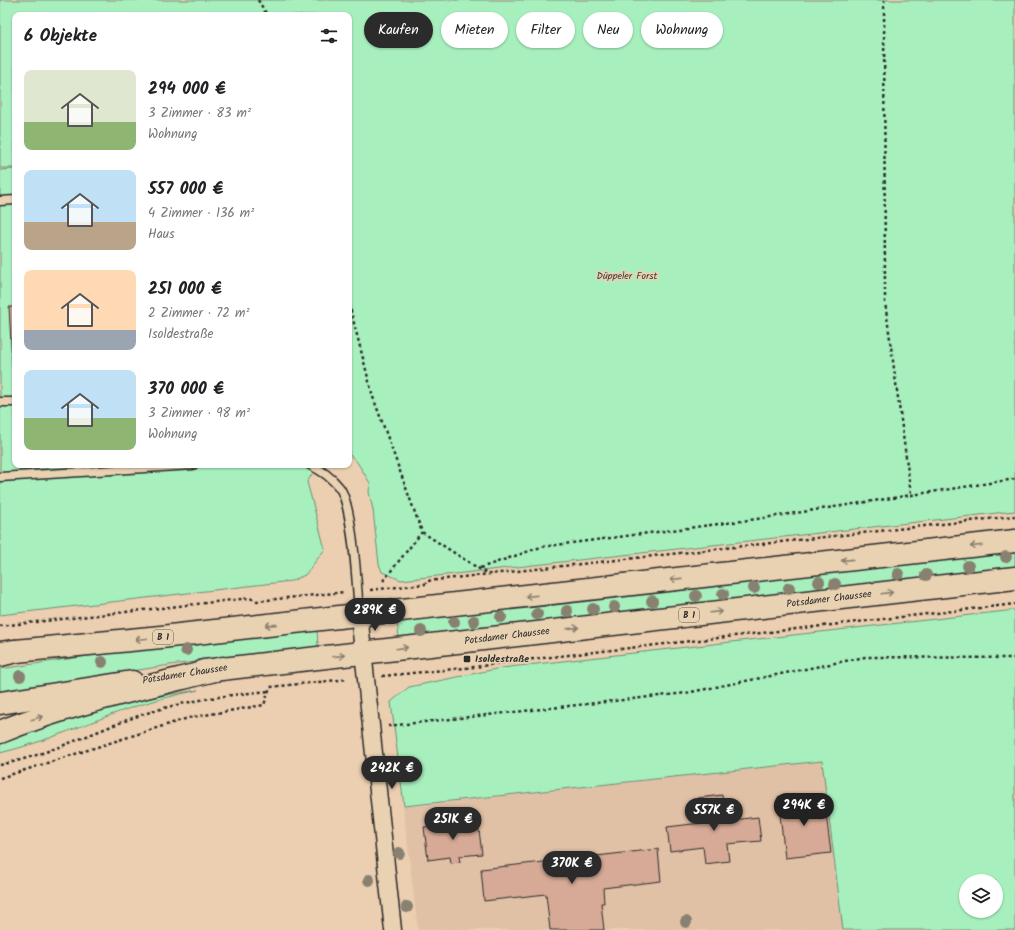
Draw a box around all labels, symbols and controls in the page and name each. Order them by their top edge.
chip: Kaufen [364,12,433,48]
chip: Mieten [441,12,508,48]
chip: Filter [516,12,575,48]
chip: Neu [583,12,633,48]
chip: Wohnung [641,12,723,48]
text: 6 Objekte [24,23,97,50]
icon: filters [318,25,340,47]
text: 294 000 € [148,76,226,103]
icon: home [56,86,104,134]
text: 3 Zimmer · 83 m² [148,103,251,124]
text: Wohnung [148,124,197,145]
text: 557 000 € [148,176,223,203]
icon: home [56,186,104,234]
text: 4 Zimmer · 136 m² [148,203,254,224]
text: Haus [148,224,175,245]
park label: Düppeler Forst [597,268,658,284]
text: 251 000 € [148,276,222,303]
icon: home [56,286,104,334]
text: 2 Zimmer · 72 m² [148,303,249,324]
text: Isoldestraße [148,324,213,345]
text: 370 000 € [148,376,224,403]
icon: home [56,386,104,434]
text: 3 Zimmer · 98 m² [148,403,250,424]
text: Wohnung [148,424,197,445]
one-way arrow [970,542,983,549]
one-way arrow [841,556,854,564]
one-way arrow [670,575,683,583]
street label: Potsdamer Chaussee [785,586,873,612]
one-way arrow [880,589,893,596]
one-way arrow [525,592,538,599]
pin: 289K € [342,598,408,632]
text: 289K € [354,600,396,621]
road number: B 1 [679,608,699,622]
one-way arrow [709,608,722,616]
one-way arrow [265,621,278,629]
street label: Potsdamer Chaussee [463,623,551,649]
one-way arrow [566,625,579,632]
road number: B 1 [153,630,173,644]
one-way arrow [135,635,148,643]
one-way arrow [395,645,408,652]
place label: Isoldestraße [475,651,529,667]
one-way arrow [332,652,345,659]
marker: Isoldestraße [462,654,472,664]
street label: Potsdamer Chaussee [141,659,229,689]
one-way arrow [30,714,42,722]
pin: 242K € [359,756,425,790]
text: 242K € [370,758,414,779]
pin: 294K € [771,793,837,827]
text: 294K € [783,795,825,816]
pin: 557K € [681,798,747,832]
text: 557K € [694,800,734,821]
pin: 251K € [420,807,486,841]
text: 251K € [433,809,473,830]
pin: 370K € [539,851,605,885]
text: 370K € [552,853,593,874]
map controls [959,874,1003,918]
button: layers [959,874,1003,918]

